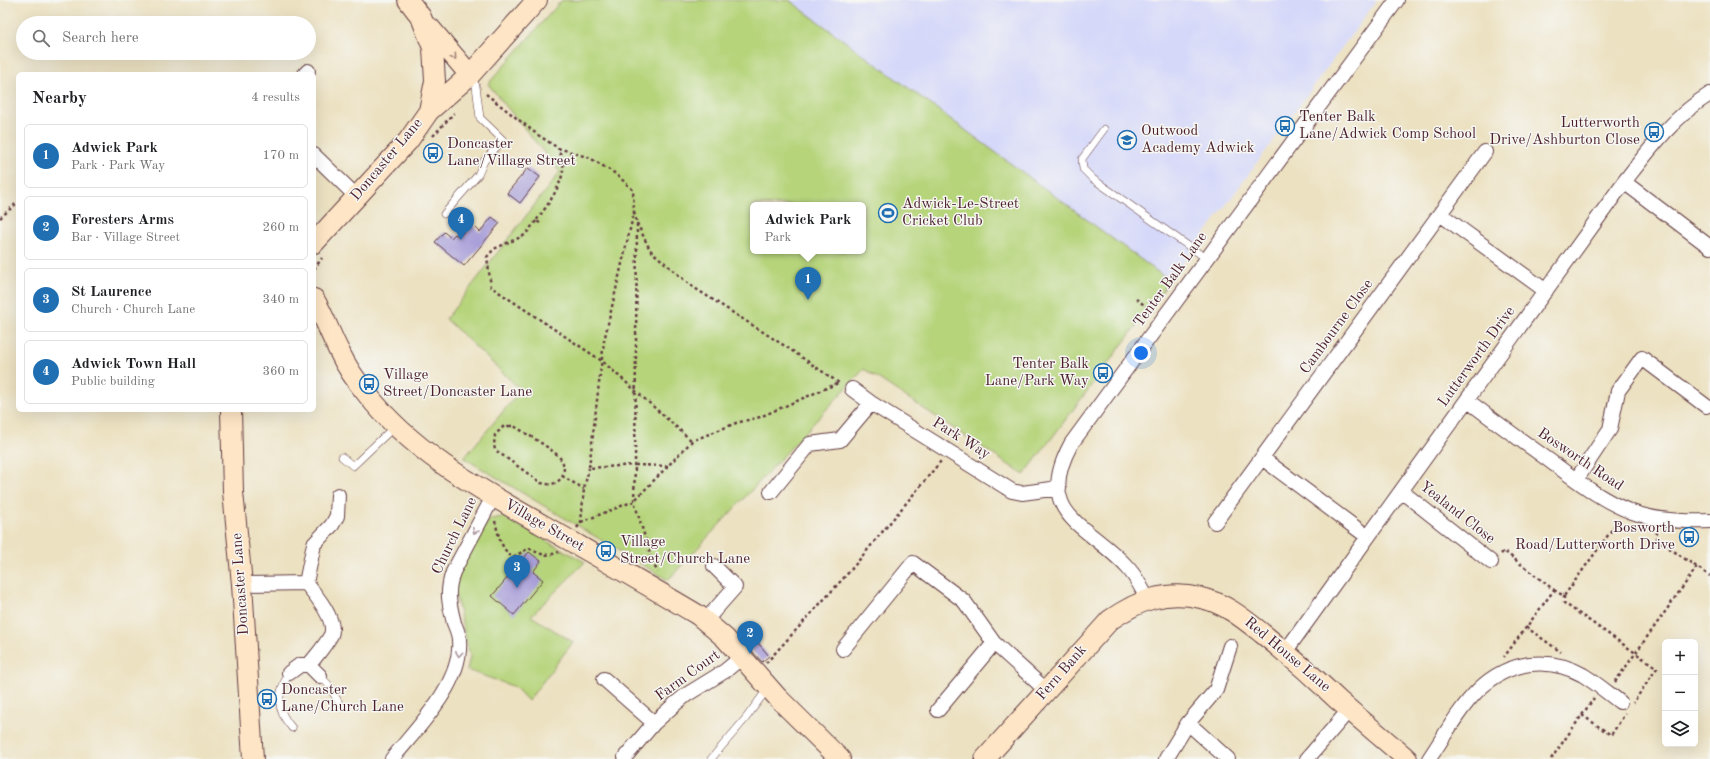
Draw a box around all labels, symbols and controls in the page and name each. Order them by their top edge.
search box [16,16,316,60]
icon: search [30,27,52,49]
text: Search here [62,31,139,46]
one-way arrow [449,53,456,60]
text: Nearby [32,90,87,107]
text: 4 results [251,91,300,104]
place label: Tenter Balk Lane/Adwick Comp School [1299,110,1476,142]
bus stop icon: Tenter Balk Lane/Adwick Comp School [1274,115,1296,137]
street label: Doncaster Lane [348,116,426,204]
place label: Lutterworth Drive/Ashburton Close [1489,116,1640,148]
bus stop icon: Lutterworth Drive/Ashburton Close [1643,121,1665,143]
place label: Outwood Academy Adwick [1141,124,1255,156]
school or university icon: Outwood Academy Adwick [1116,129,1138,151]
place label: Doncaster Lane/Village Street [447,137,576,169]
text: Adwick Park [71,141,158,156]
bus stop icon: Doncaster Lane/Village Street [422,142,444,164]
text: 1 [42,149,50,162]
text: 170 m [262,149,299,162]
text: Park · Park Way [71,159,165,172]
place label: Adwick-Le-Street Cricket Club [902,197,1019,229]
popup [750,202,866,254]
sports icon: Adwick-Le-Street Cricket Club [877,202,899,224]
pin: 4 [448,207,474,240]
text: Foresters Arms [71,213,174,228]
text: Adwick Park [765,213,851,228]
text: 2 [42,221,50,234]
text: 260 m [262,221,299,234]
street label: Tenter Balk Lane [1132,230,1210,330]
text: Bar · Village Street [71,231,180,244]
text: Park [765,231,791,244]
pin: 1 [795,267,821,300]
street label: Cambourne Close [1298,277,1376,377]
text: St Laurence [71,285,152,300]
text: 3 [42,293,50,306]
text: 340 m [262,293,299,306]
text: Church · Church Lane [71,303,195,316]
street label: Lutterworth Drive [1436,304,1518,410]
your location [1131,343,1151,363]
text: Adwick Town Hall [71,357,196,372]
place label: Tenter Balk Lane/Park Way [985,357,1089,389]
bus stop icon: Tenter Balk Lane/Park Way [1092,362,1114,384]
text: 4 [42,365,50,378]
text: 360 m [262,365,299,378]
place label: Village Street/Doncaster Lane [383,368,532,400]
bus stop icon: Village Street/Doncaster Lane [358,373,380,395]
text: Public building [71,375,155,388]
street label: Park Way [929,415,993,463]
street label: Bosworth Road [1534,426,1626,494]
street label: Yealand Close [1417,479,1497,547]
street label: Church Lane [430,495,480,577]
street label: Village Street [502,497,586,555]
place label: Bosworth Road/Lutterworth Drive [1515,521,1675,553]
bus stop icon: Bosworth Road/Lutterworth Drive [1678,526,1700,548]
one-way arrow [472,527,480,535]
street label: Doncaster Lane [230,532,252,636]
place label: Village Street/Church Lane [620,535,750,567]
bus stop icon: Village Street/Church Lane [595,540,617,562]
pin: 3 [504,555,530,588]
street label: Red House Lane [1241,615,1333,695]
pin: 2 [737,621,763,654]
map controls [1662,639,1698,747]
button: + [1662,639,1698,675]
street label: Fern Bank [1034,642,1090,704]
street label: Farm Court [653,648,723,704]
one-way arrow [454,651,463,657]
button: − [1662,675,1698,711]
place label: Doncaster Lane/Church Lane [281,683,404,715]
bus stop icon: Doncaster Lane/Church Lane [256,688,278,710]
button: layers [1662,711,1698,747]

